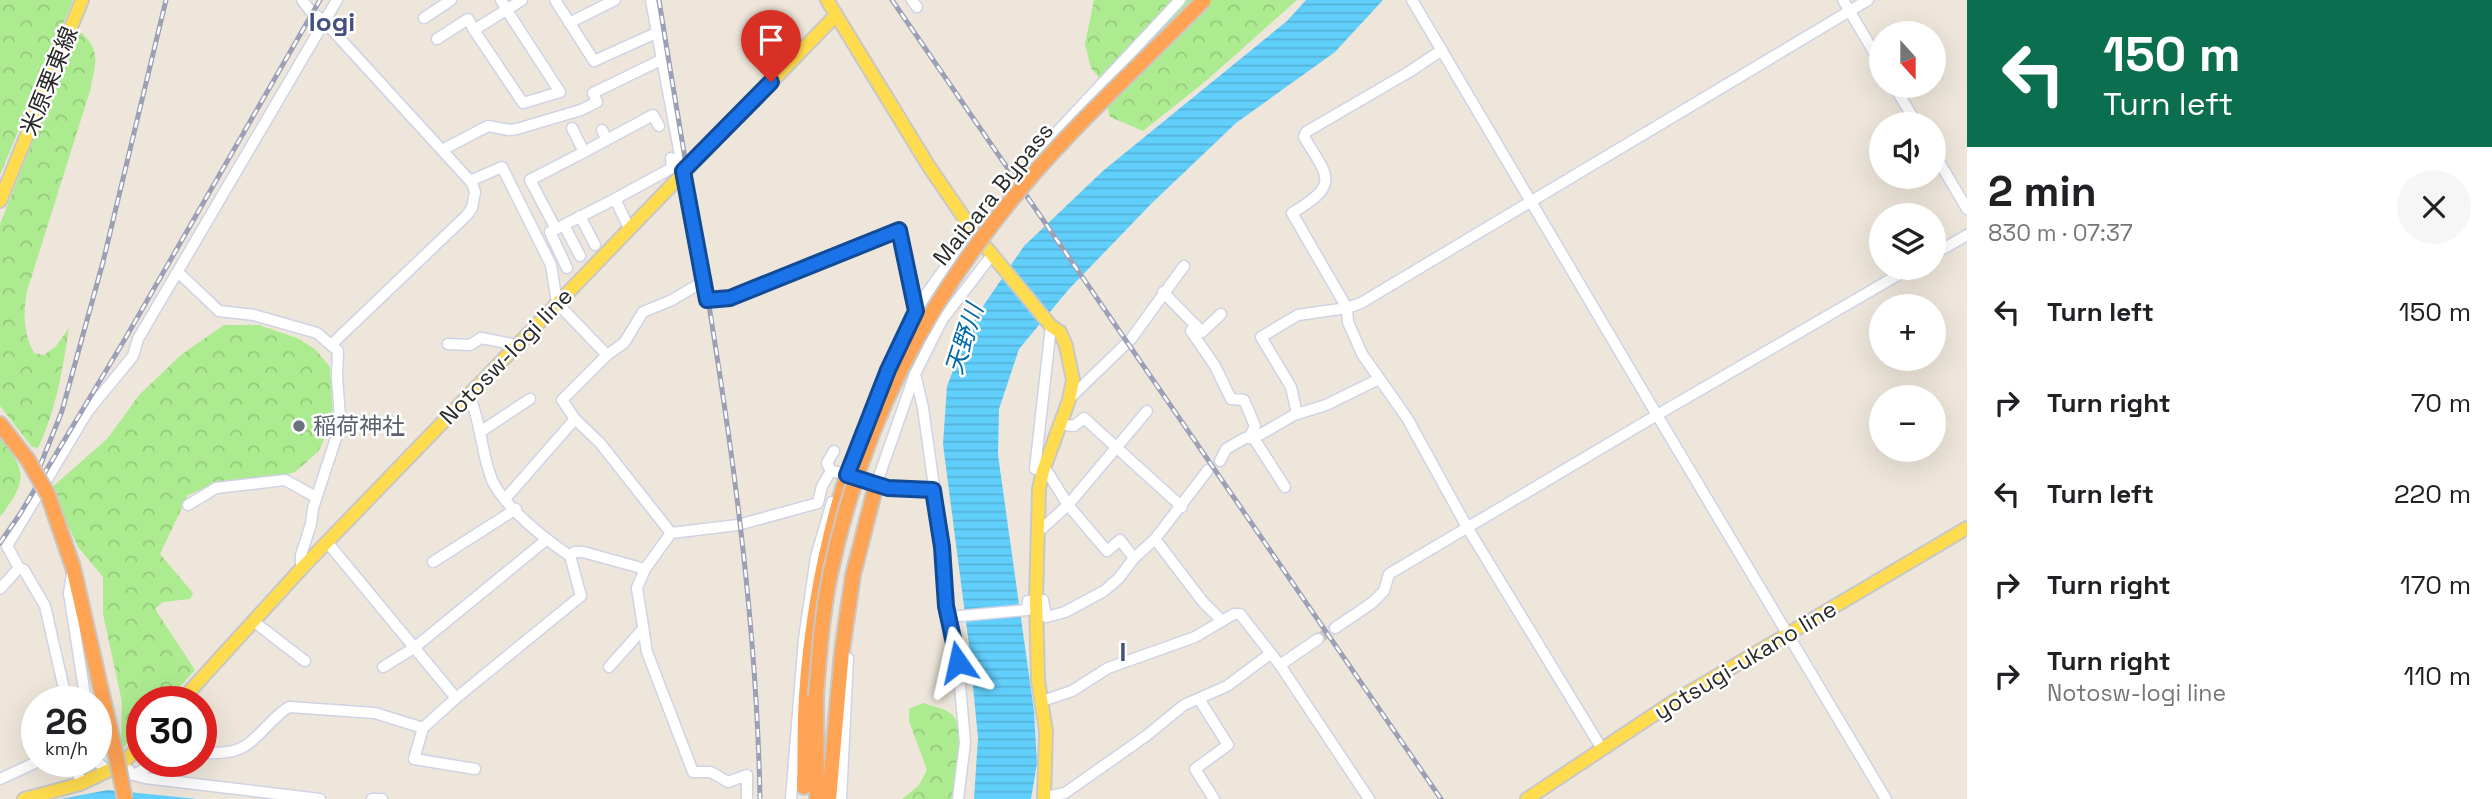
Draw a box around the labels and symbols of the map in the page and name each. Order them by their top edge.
district label: Iogi [309,5,355,39]
pin [741,10,801,82]
north arrow [1869,21,1946,98]
street label: 米原栗東線 [14,22,84,140]
street label: Maibara Bypass [926,116,1060,272]
street label: Notosw-Iogi line [433,281,579,431]
water label: 天野川 [938,297,991,378]
place label: 稲荷神社 [313,411,405,441]
marker: 稲荷神社 [291,418,307,434]
street label: yotsugi-ukano line [1648,594,1842,726]
position arrow [921,625,995,699]
district label: I [1120,635,1126,669]
speed limit sign: 30 [126,686,217,777]

